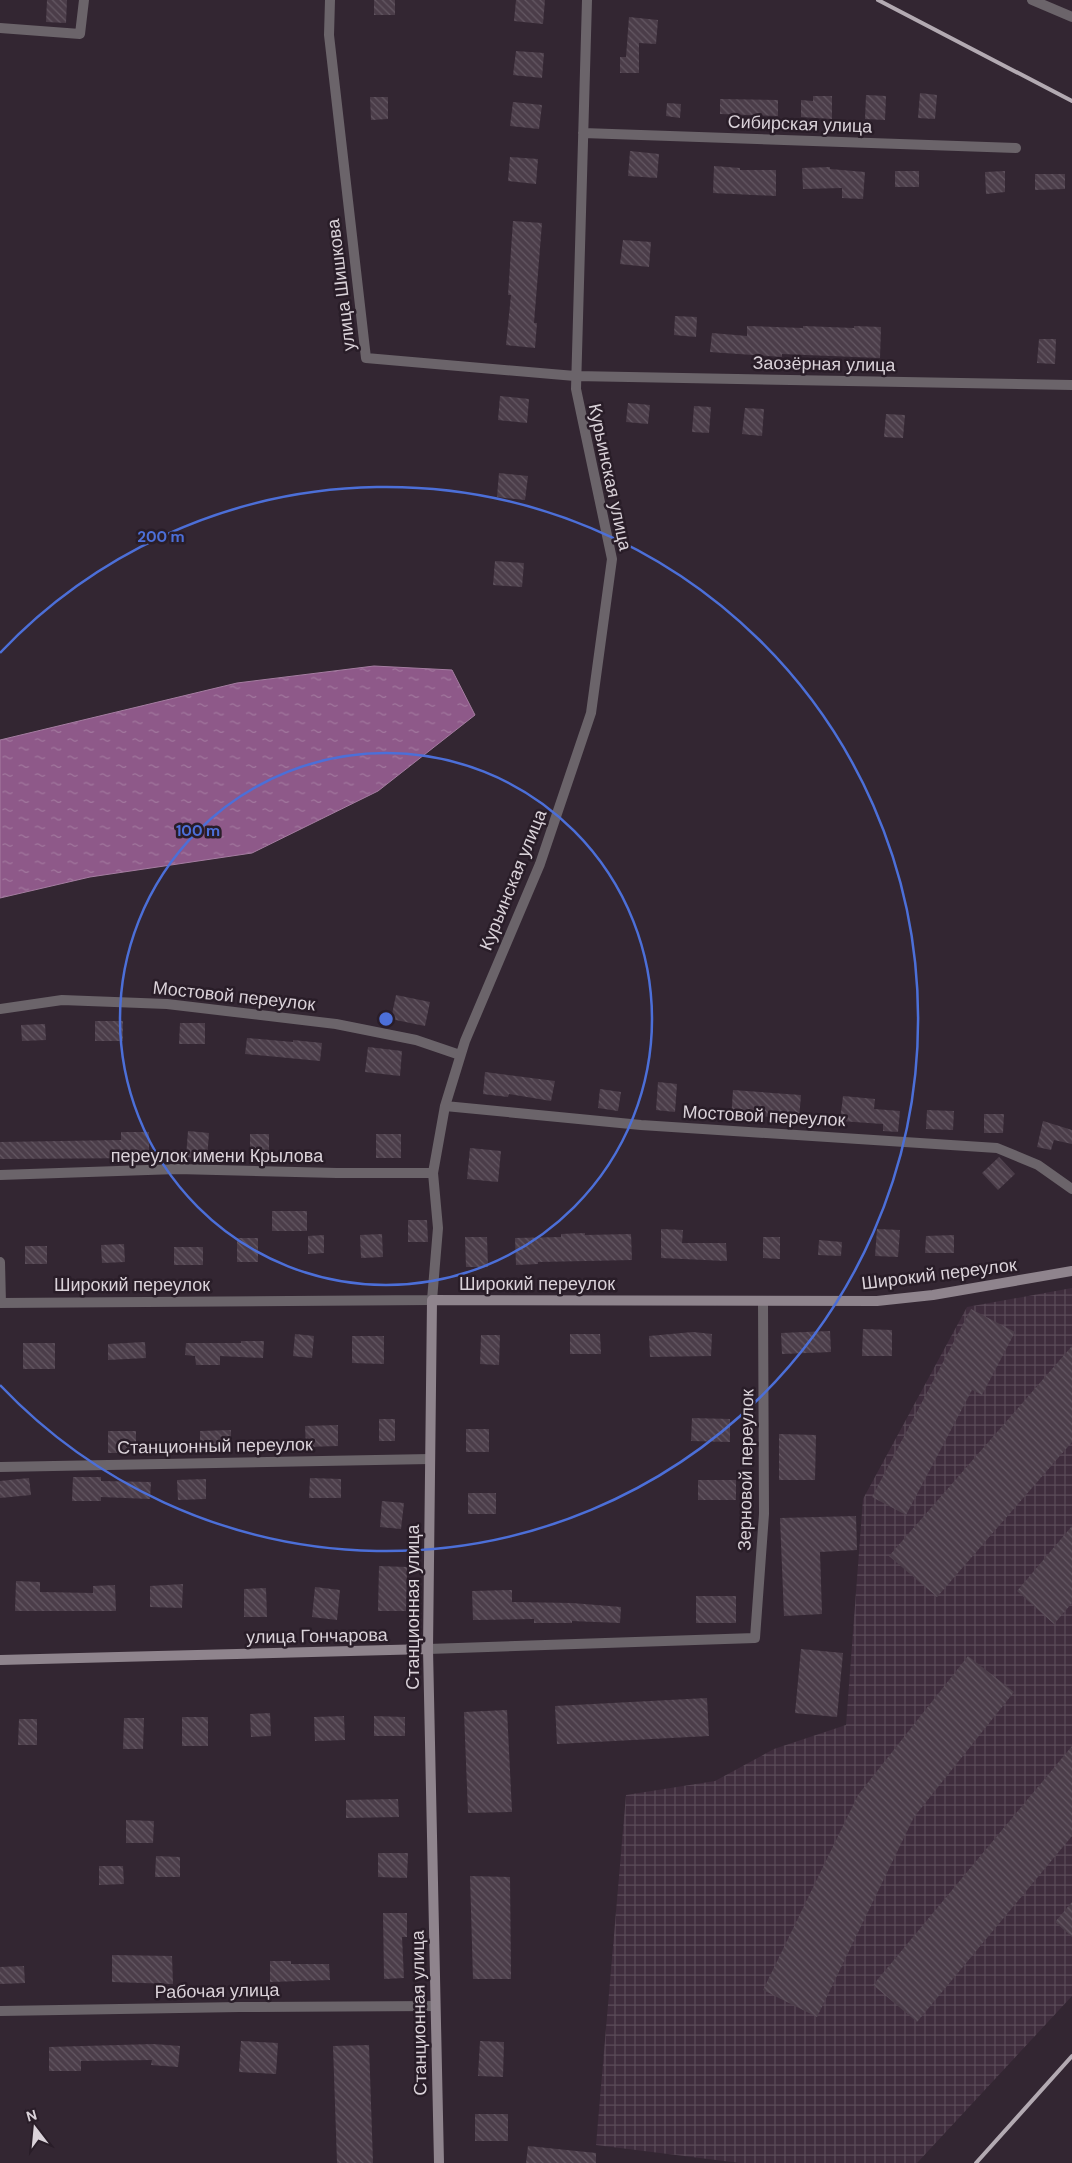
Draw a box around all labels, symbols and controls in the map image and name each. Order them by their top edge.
street label: Сибирская улица [727,109,874,139]
street label: улица Шишкова [321,217,361,352]
street label: Заозёрная улица [752,351,897,377]
street label: Курьинская улица [583,401,638,554]
text: 200 m [137,527,185,547]
street label: Курьинская улица [474,805,553,954]
text: 100 m [176,821,220,841]
street label: Мостовой переулок [152,976,317,1016]
centre of rings [377,1010,395,1028]
street label: Мостовой переулок [682,1100,846,1132]
street label: переулок имени Крылова [111,1144,324,1168]
street label: Широкий переулок [860,1253,1018,1295]
street label: Широкий переулок [459,1272,615,1296]
street label: Широкий переулок [54,1273,210,1297]
street label: Зерновой переулок [733,1389,759,1551]
street label: Станционный переулок [117,1432,313,1460]
street label: Станционная улица [401,1523,425,1690]
street label: улица Гончарова [246,1623,389,1649]
street label: Станционная улица [406,1929,432,2096]
street label: Рабочая улица [154,1978,281,2004]
north arrow [10,2103,60,2153]
text: N [24,2105,39,2126]

